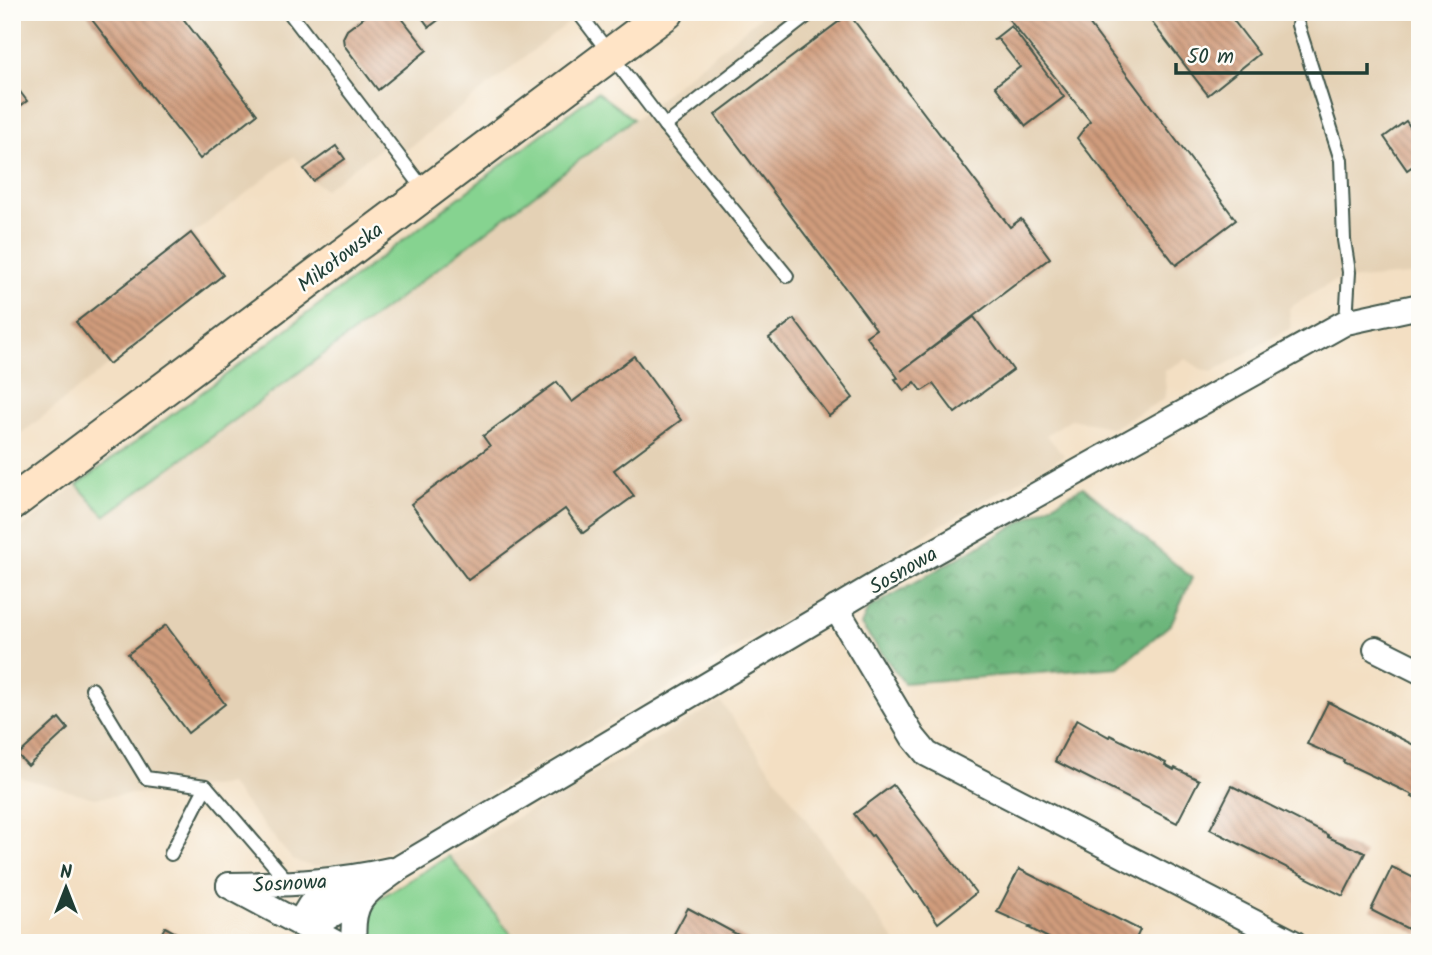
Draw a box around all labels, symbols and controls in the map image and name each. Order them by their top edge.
scale bar [1176,32,1367,76]
text: 50 m [1187,41,1234,74]
street label: Mikołowska [291,215,391,302]
street label: Sosnowa [863,538,944,604]
north arrow [32,853,102,923]
text: N [60,858,72,888]
street label: Sosnowa [252,866,328,903]

